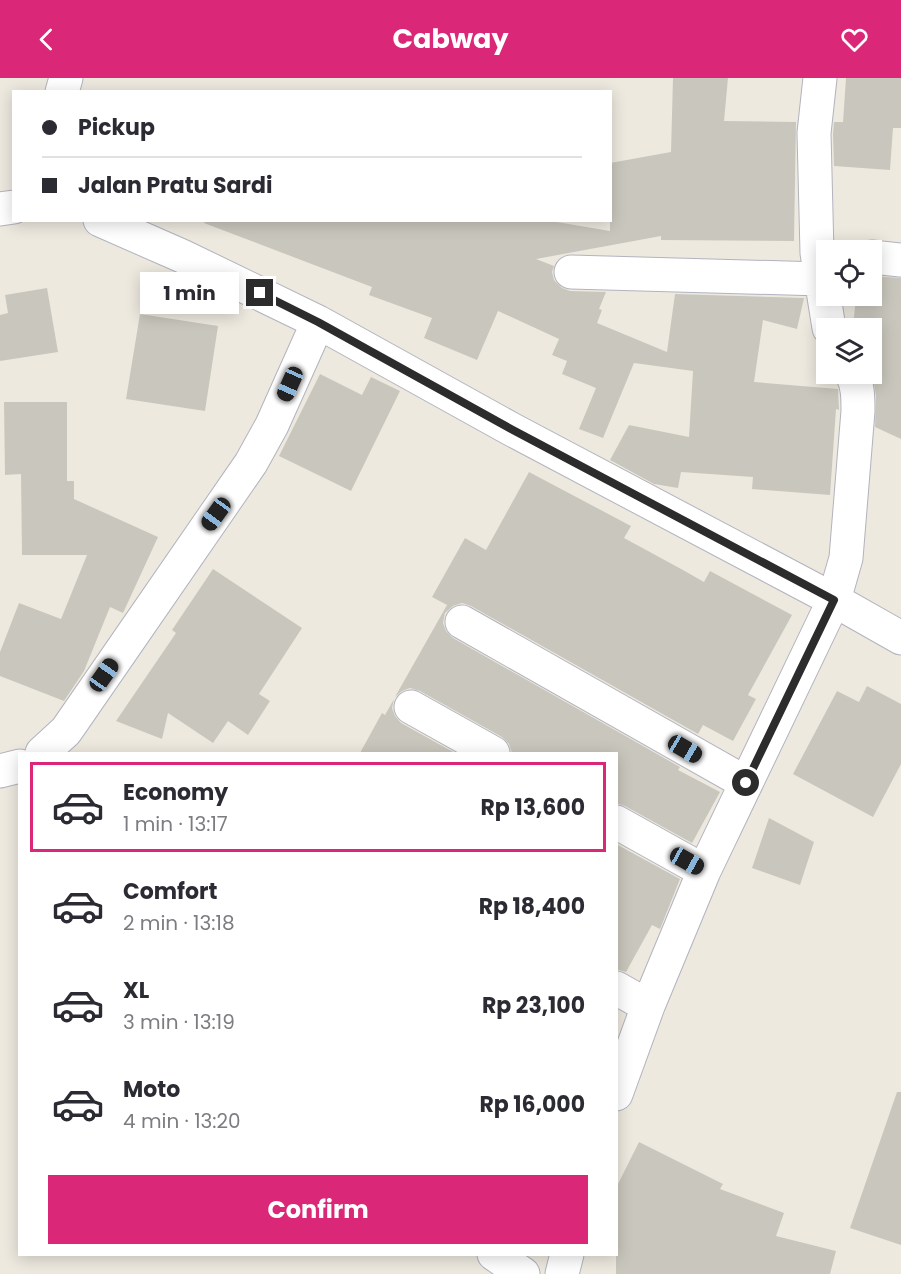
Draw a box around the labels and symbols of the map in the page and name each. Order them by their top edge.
callout: 1 min [140,272,239,314]
route end [246,279,273,306]
car [274,364,306,404]
car [198,494,234,534]
car [86,655,122,695]
car [665,732,705,766]
route start [732,769,759,796]
car [667,844,707,878]

